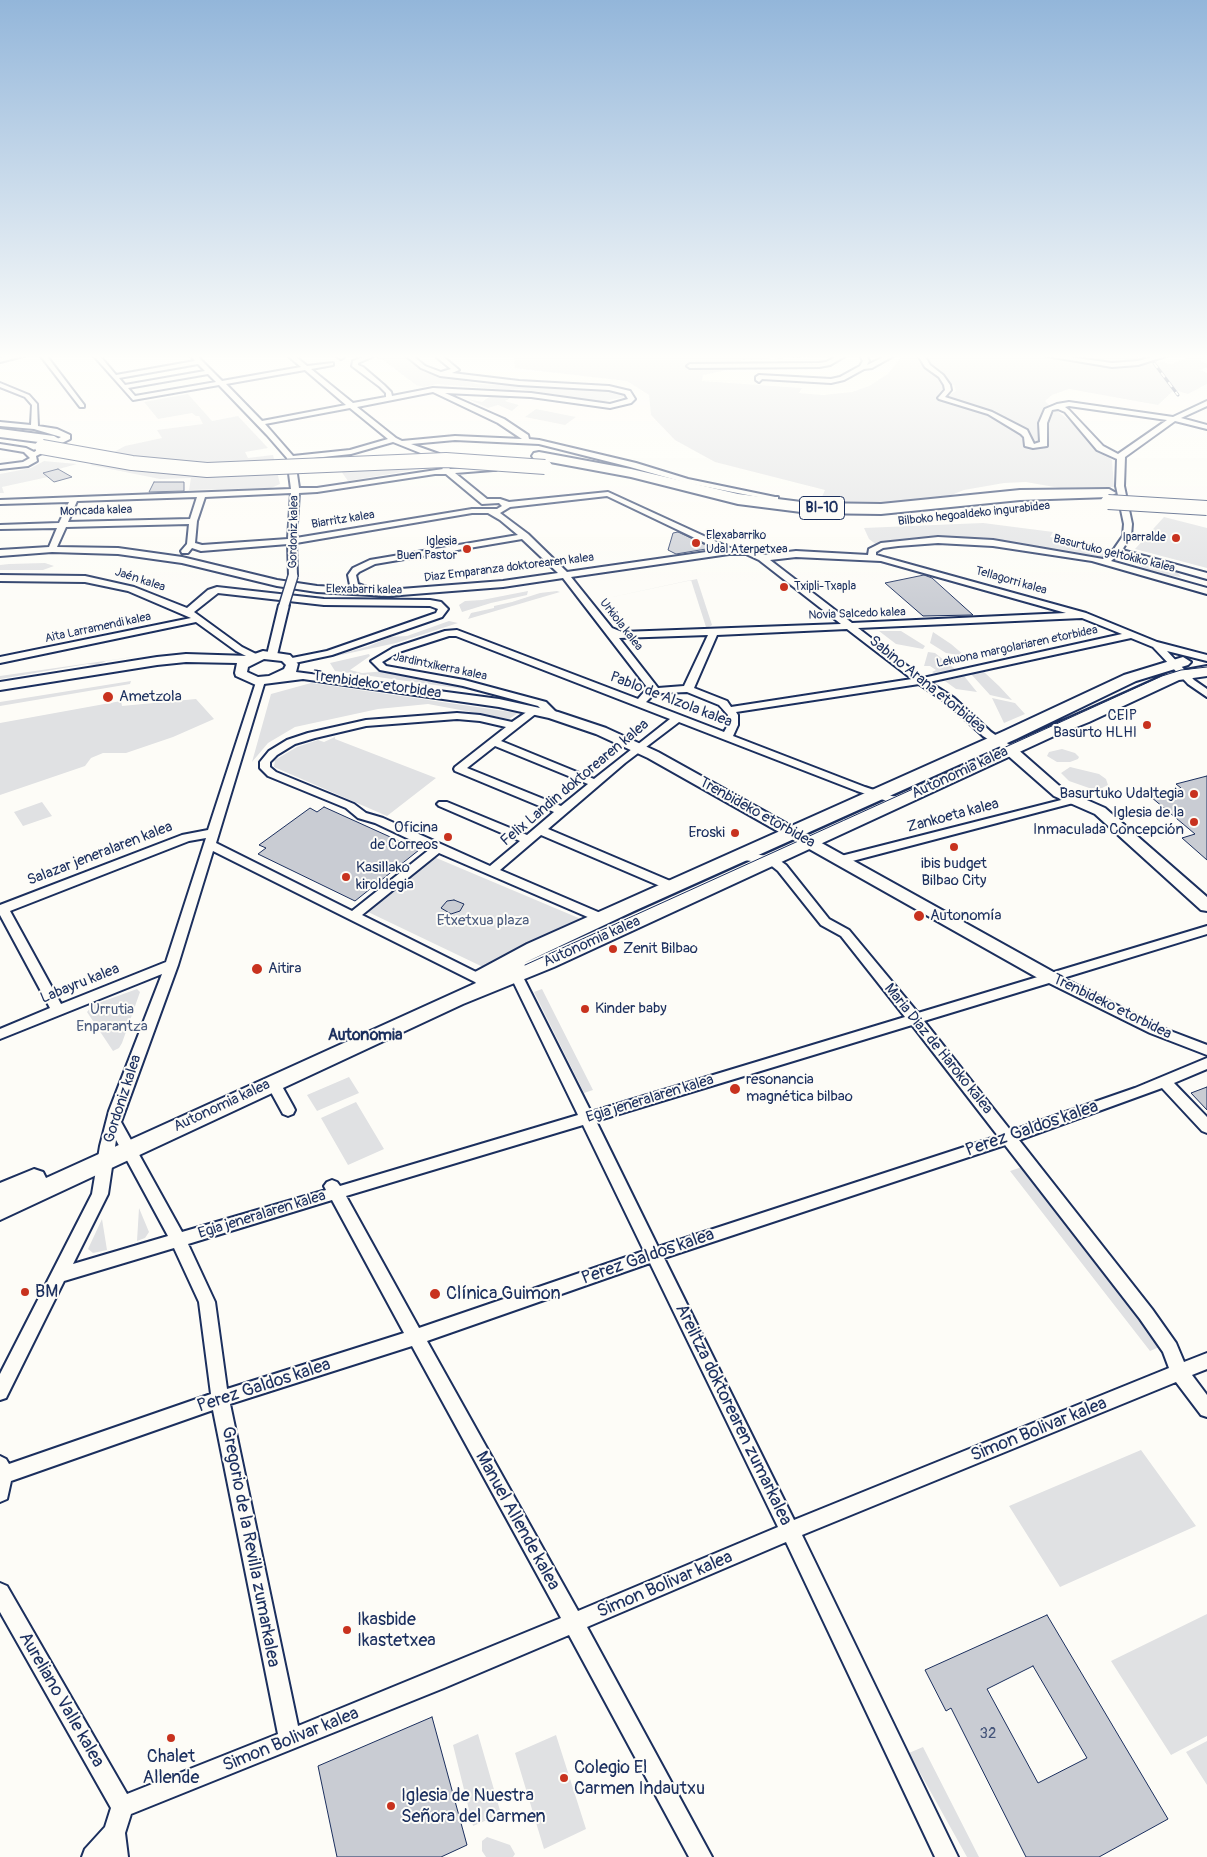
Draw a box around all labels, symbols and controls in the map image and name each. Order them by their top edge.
street label: Gordoniz kalea [286,495,302,569]
road number: BI-10 [800,496,844,520]
street label: Bilboko hegoaldeko ingurabidea [897,499,1051,529]
street label: Moncada kalea [60,503,132,519]
street label: Biarritz kalea [310,508,376,532]
place label: Elexabarriko Udal Aterpetxea [706,529,788,557]
place label: Iparralde [1122,531,1166,545]
street label: Basurtuko geltokiko kalea [1052,532,1176,576]
marker: Iparralde [1170,532,1182,544]
place label: Iglesia Buen Pastor [396,535,457,563]
marker: Elexabarriko Udal Aterpetxea [690,537,702,549]
marker: Iglesia Buen Pastor [461,543,473,555]
street label: Diaz Emparanza doktorearen kalea [423,550,595,586]
street label: Tellagorri kalea [974,564,1048,598]
street label: Jaén kalea [113,565,167,595]
place label: Txipli-Txapla [794,580,856,594]
marker: Txipli-Txapla [778,581,790,593]
street label: Elexabarri kalea [326,582,402,598]
street label: Urkiola kalea [596,596,646,654]
street label: Novia Salcedo kalea [808,605,906,623]
street label: Aita Larramendi kalea [44,610,152,646]
street label: Lekuona margolariaren etorbidea [935,623,1099,671]
street label: Sabino Arana etorbidea [865,632,989,738]
street label: Jardintxikerra kalea [392,650,488,684]
street label: Trenbideko etorbidea [311,667,443,703]
street label: Pablo de Alzola kalea [607,668,735,732]
place label: Ametzola [119,688,182,706]
marker: Ametzola [101,690,115,704]
place label: CEIP Basurto HLHI [1053,707,1137,742]
street label: Felix Landin doktorearen kalea [497,716,653,850]
marker: CEIP Basurto HLHI [1141,719,1153,731]
street label: Autonomia kalea [909,743,1011,803]
street label: Trenbideko etorbidea [696,774,818,852]
place label: Basurtuko Udaltegia [1060,785,1184,803]
marker: Basurtuko Udaltegia [1188,788,1200,800]
street label: Zankoeta kalea [905,795,1001,837]
place label: Iglesia de la Inmaculada Concepción [1033,804,1184,839]
marker: Iglesia de la Inmaculada Concepción [1188,816,1200,828]
street label: Salazar jeneralaren kalea [25,818,175,890]
place label: Oficina de Correos [370,819,438,854]
place label: Eroski [688,824,725,842]
marker: Eroski [729,827,741,839]
marker: Oficina de Correos [442,831,454,843]
marker: ibis budget Bilbao City [948,841,960,853]
place label: ibis budget Bilbao City [921,855,987,890]
place label: Kasillako kiroldegia [356,859,414,894]
marker: Kasillako kiroldegia [340,871,352,883]
place label: Autonomía [930,907,1002,925]
marker: Autonomía [912,909,926,923]
park label: Etxetxua plaza [437,912,529,930]
street label: Autonomia kalea [541,913,643,971]
place label: Zenit Bilbao [623,940,698,958]
marker: Zenit Bilbao [607,943,619,955]
street label: Labayru kalea [38,960,122,1008]
place label: Aitira [268,960,301,978]
marker: Aitira [250,962,264,976]
street label: Trenbideko etorbidea [1050,970,1174,1044]
street label: Maria Diaz de Haroko kalea [880,980,996,1118]
place label: Kinder baby [595,1000,667,1018]
park label: Urrutia Enparantza [76,1001,148,1036]
marker: Kinder baby [579,1003,591,1015]
district label: Autonomia [328,1026,402,1046]
street label: Gordoniz kalea [100,1053,146,1145]
street label: Egia jeneralaren kalea [584,1071,716,1127]
place label: resonancia magnética bilbao [746,1071,853,1106]
street label: Autonomia kalea [171,1076,273,1136]
marker: resonancia magnética bilbao [728,1082,742,1096]
street label: Perez Galdos kalea [963,1096,1101,1162]
street label: Egia jeneralaren kalea [196,1187,328,1243]
street label: Perez Galdos kalea [579,1224,717,1290]
place label: BM [35,1281,58,1303]
place label: Clínica Guimon [446,1283,561,1305]
marker: BM [19,1286,31,1298]
marker: Clínica Guimon [428,1287,442,1301]
street label: Areiltza doktorearen zumarkalea [670,1301,796,1529]
street label: Perez Galdos kalea [195,1354,333,1418]
street label: Simon Bolivar kalea [968,1393,1110,1467]
street label: Gregorio de la Revilla zumarkalea [216,1425,284,1669]
street label: Manuel Allende kalea [470,1448,564,1594]
street label: Simon Bolivar kalea [594,1547,736,1623]
place label: Ikasbide Ikastetxea [357,1609,436,1652]
marker: Ikasbide Ikastetxea [341,1624,353,1636]
street label: Aureliano Valle kalea [14,1629,108,1771]
street label: Simon Bolivar kalea [220,1703,362,1777]
house number: 32 [980,1725,996,1743]
marker: Chalet Allende [165,1732,177,1744]
place label: Chalet Allende [143,1746,199,1788]
place label: Colegio El Carmen Indautxu [574,1757,705,1800]
marker: Colegio El Carmen Indautxu [558,1772,570,1784]
place label: Iglesia de Nuestra Señora del Carmen [401,1785,546,1828]
marker: Iglesia de Nuestra Señora del Carmen [385,1800,397,1812]

